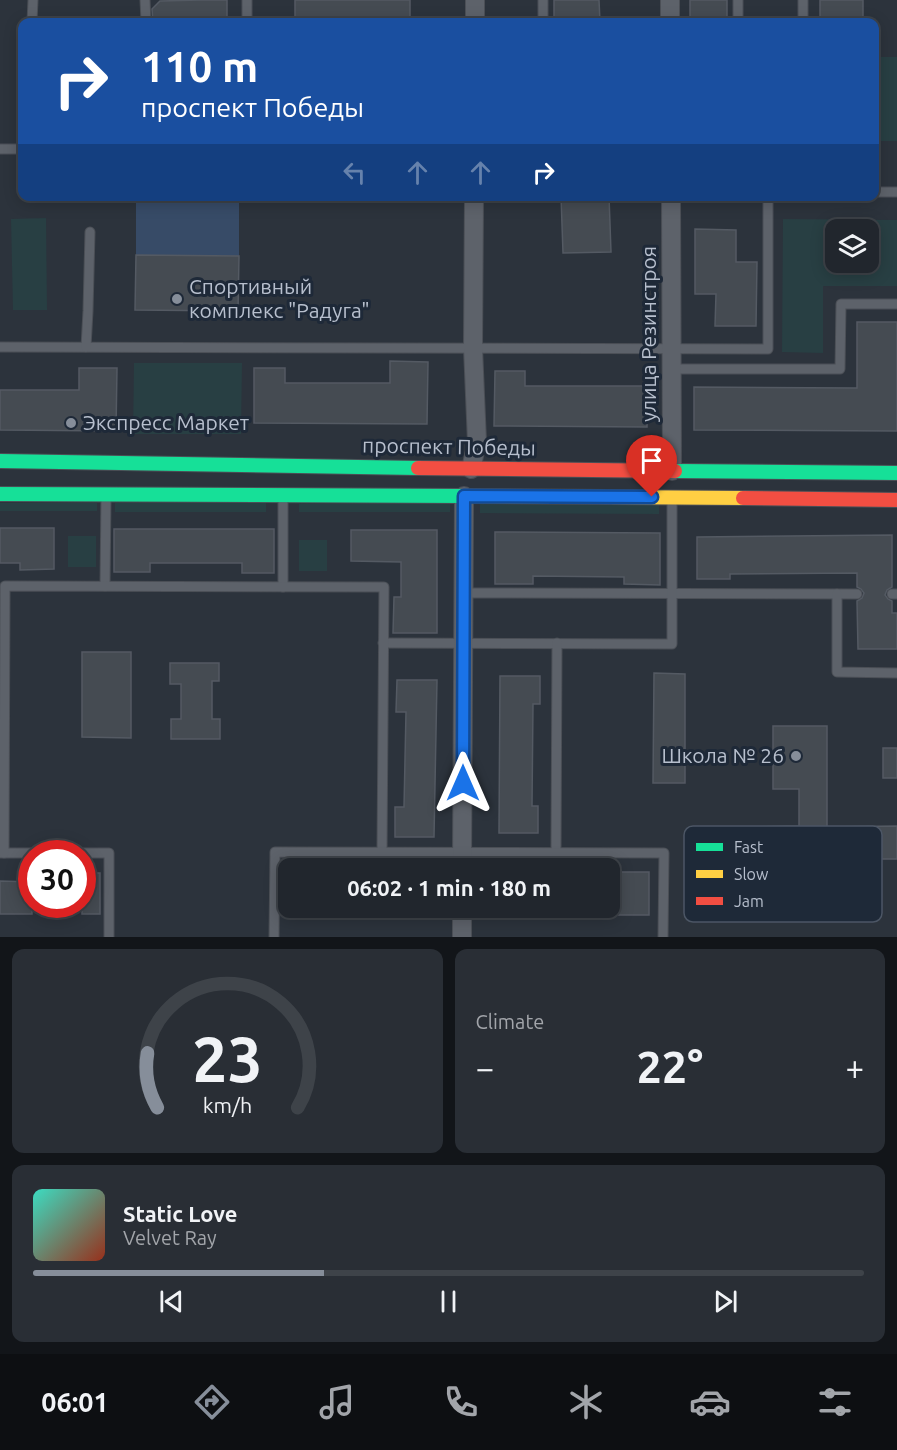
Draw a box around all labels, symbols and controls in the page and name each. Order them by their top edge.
icon: right [42,42,120,120]
text: 110 m [141,43,258,90]
text: проспект Победы [141,92,364,122]
icon: left [338,156,371,189]
icon: ahead [401,156,434,189]
icon: ahead [464,156,497,189]
icon: right [527,156,560,189]
map controls [825,219,879,273]
button: layers [825,219,879,273]
street label: улица Резинстроя [636,246,660,422]
place label: Спортивный комплекс "Радуга" [189,274,370,322]
marker: Спортивный комплекс "Радуга" [170,292,184,306]
place label: Экспресс Маркет [83,410,250,434]
marker: Экспресс Маркет [64,416,78,430]
street label: проспект Победы [362,432,536,460]
pin [626,435,677,497]
icon: arrive [635,444,668,477]
place label: Школа № 26 [661,743,784,767]
marker: Школа № 26 [789,749,803,763]
position arrow [431,751,495,815]
legend [684,826,882,922]
text: Fast [734,838,764,856]
speed limit sign: 30 [18,840,96,918]
text: Slow [734,865,769,883]
text: 06:02 · 1 min · 180 m [347,875,551,900]
text: Jam [734,892,764,910]
text: Climate [476,1010,544,1033]
text: 23 [192,1024,262,1094]
text: 22° [636,1041,703,1092]
text: − [476,1049,494,1086]
text: + [845,1049,864,1086]
text: km/h [202,1093,252,1117]
text: Static Love [123,1201,238,1226]
text: Velvet Ray [123,1226,217,1249]
icon: previous [155,1285,188,1318]
icon: pause [432,1285,465,1318]
icon: next [709,1285,742,1318]
icon: directions [191,1381,233,1423]
icon: music [316,1381,358,1423]
icon: phone [440,1381,482,1423]
icon: climate [565,1381,607,1423]
icon: car [689,1381,731,1423]
icon: filters [814,1381,856,1423]
text: 06:01 [41,1387,109,1417]

